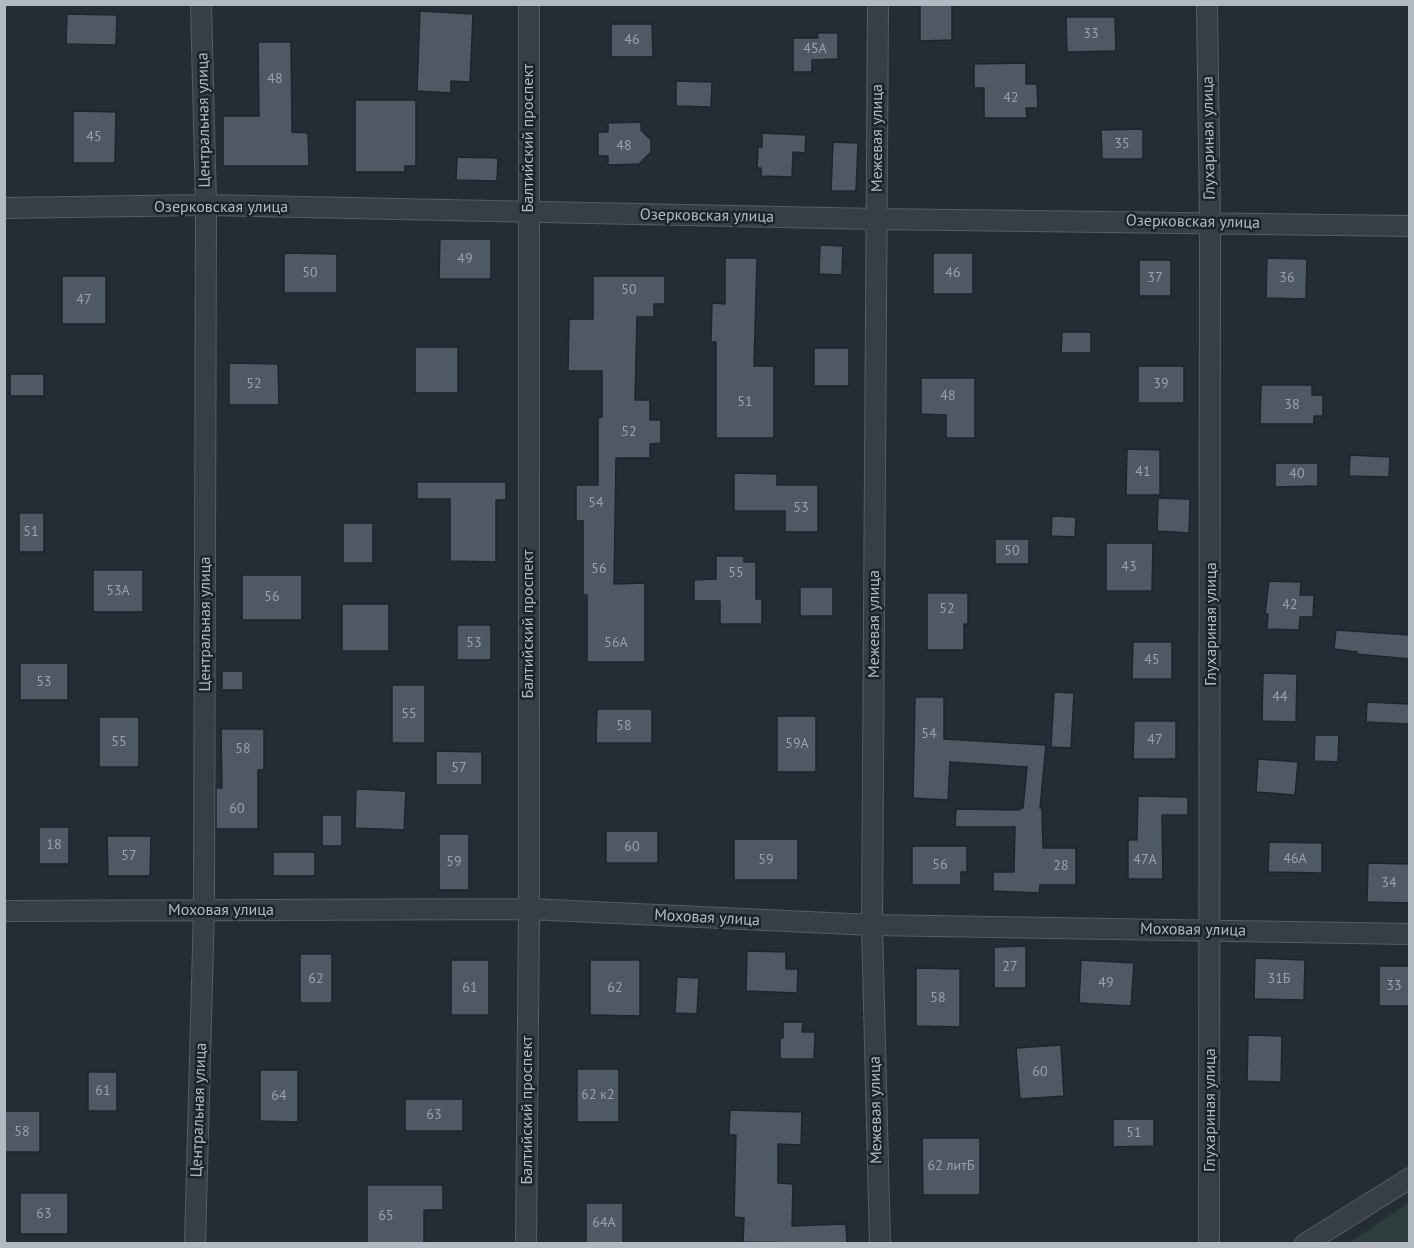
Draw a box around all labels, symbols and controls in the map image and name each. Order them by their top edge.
house number: 33 [1083,26,1099,42]
house number: 46 [624,32,640,48]
house number: 45А [803,41,827,57]
street label: Центральная улица [193,52,215,188]
street label: Балтийский проспект [518,64,538,212]
house number: 48 [267,71,283,87]
street label: Глухариная улица [1198,76,1220,200]
street label: Межевая улица [867,84,887,192]
house number: 42 [1003,90,1019,106]
house number: 45 [86,129,102,145]
house number: 35 [1114,136,1130,152]
house number: 48 [616,138,632,154]
street label: Озерковская улица [154,197,288,217]
street label: Озерковская улица [640,205,774,227]
street label: Озерковская улица [1126,211,1260,233]
house number: 49 [457,251,473,267]
house number: 50 [302,265,318,281]
house number: 46 [945,265,961,281]
house number: 37 [1147,270,1163,286]
house number: 36 [1279,270,1295,286]
house number: 50 [621,282,637,298]
house number: 47 [76,292,92,308]
house number: 52 [246,376,262,392]
house number: 39 [1153,376,1169,392]
house number: 48 [940,388,956,404]
house number: 51 [737,394,753,410]
house number: 38 [1284,397,1300,413]
house number: 52 [621,424,637,440]
house number: 41 [1135,464,1151,480]
house number: 40 [1289,466,1305,482]
house number: 54 [588,495,604,511]
house number: 53 [793,500,809,516]
house number: 51 [23,524,39,540]
house number: 50 [1004,543,1020,559]
street label: Балтийский проспект [518,550,538,698]
street label: Центральная улица [195,557,215,691]
house number: 43 [1121,559,1137,575]
house number: 56 [591,561,607,577]
street label: Глухариная улица [1201,562,1221,686]
house number: 55 [728,565,744,581]
street label: Межевая улица [864,570,884,678]
house number: 53А [106,583,130,599]
house number: 56 [264,589,280,605]
house number: 42 [1282,597,1298,613]
house number: 52 [939,601,955,617]
house number: 53 [466,635,482,651]
house number: 56А [604,635,628,651]
house number: 45 [1144,652,1160,668]
house number: 53 [36,674,52,690]
house number: 44 [1272,689,1288,705]
house number: 55 [401,706,417,722]
house number: 58 [616,718,632,734]
house number: 54 [921,726,937,742]
house number: 47 [1147,732,1163,748]
house number: 55 [111,734,127,750]
house number: 59А [785,736,809,752]
house number: 58 [235,741,251,757]
house number: 57 [451,760,467,776]
house number: 60 [229,801,245,817]
house number: 18 [46,837,62,853]
house number: 60 [624,839,640,855]
house number: 57 [121,848,137,864]
house number: 46А [1283,851,1307,867]
house number: 59 [758,852,774,868]
house number: 47А [1133,852,1157,868]
house number: 59 [446,854,462,870]
house number: 56 [932,857,948,873]
house number: 28 [1053,858,1069,874]
house number: 34 [1381,875,1397,891]
street label: Моховая улица [168,900,274,920]
street label: Моховая улица [654,906,760,930]
street label: Моховая улица [1140,919,1246,941]
house number: 27 [1002,959,1018,975]
house number: 62 [308,971,324,987]
house number: 31Б [1268,971,1290,987]
house number: 49 [1098,975,1114,991]
house number: 33 [1386,978,1402,994]
house number: 61 [462,980,478,996]
house number: 62 [607,980,623,996]
house number: 58 [930,990,946,1006]
street label: Балтийский проспект [517,1036,537,1184]
street label: Центральная улица [187,1042,211,1178]
street label: Глухариная улица [1200,1048,1220,1172]
street label: Межевая улица [865,1056,887,1164]
house number: 60 [1032,1064,1048,1080]
house number: 61 [95,1083,111,1099]
house number: 62 к2 [581,1087,615,1103]
house number: 64 [271,1088,287,1104]
house number: 63 [426,1107,442,1123]
house number: 58 [14,1124,30,1140]
house number: 51 [1126,1125,1142,1141]
house number: 62 литБ [928,1158,974,1174]
house number: 63 [36,1206,52,1222]
house number: 65 [378,1208,394,1224]
house number: 64А [592,1215,616,1231]

